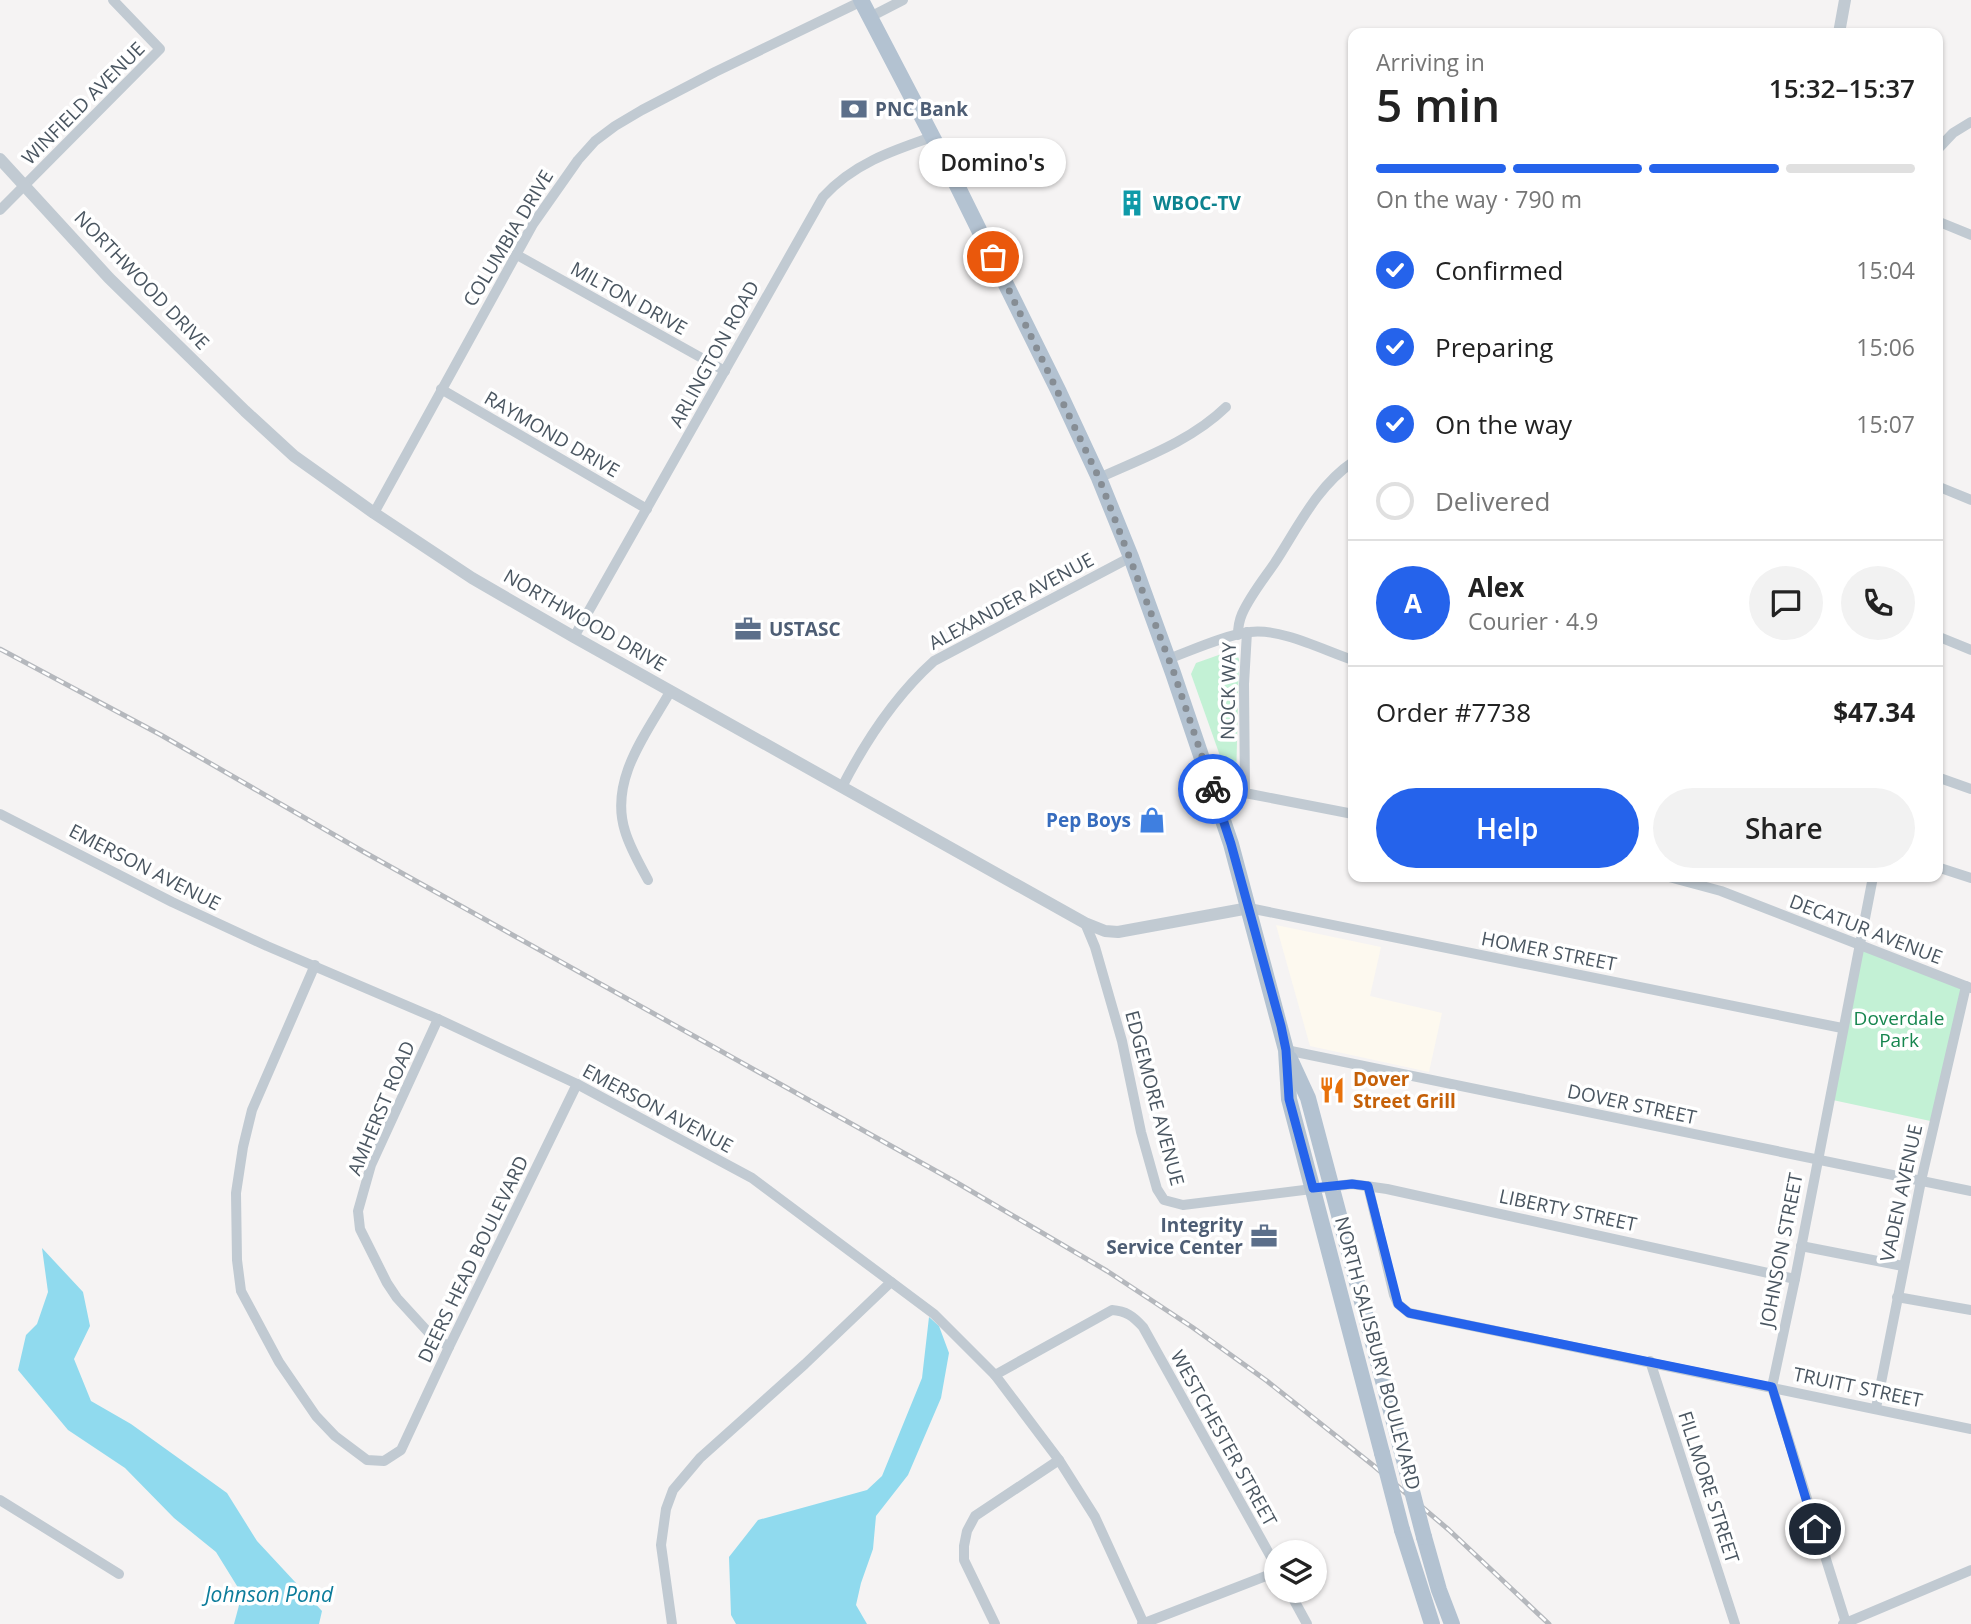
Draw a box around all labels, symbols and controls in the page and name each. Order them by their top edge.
street label: WINFIELD AVENUE [16,36,150,170]
text: Arriving in [1376,46,1485,78]
text: 15:32–15:37 [1769,70,1915,106]
text: 5 min [1376,73,1500,135]
bank icon: PNC Bank [839,94,869,124]
place label: PNC Bank [875,96,968,122]
callout: Domino's [920,138,1066,187]
text: Domino's [940,146,1045,178]
street label: COLUMBIA DRIVE [457,165,559,311]
text: On the way · 790 m [1376,183,1582,215]
building icon: WBOC-TV [1117,188,1147,218]
place label: WBOC-TV [1153,190,1241,216]
street label: NORTHWOOD DRIVE [69,205,215,355]
pin [963,227,1023,287]
icon: bag [974,238,1012,276]
icon: check [1376,251,1414,289]
text: Confirmed [1435,252,1563,288]
text: 15:04 [1856,254,1915,286]
street label: MILTON DRIVE [566,255,692,341]
street label: ARLINGTON ROAD [663,276,765,432]
icon: check [1376,328,1414,366]
text: Preparing [1435,329,1553,365]
text: 15:06 [1856,331,1915,363]
street label: RAYMOND DRIVE [480,385,624,483]
icon: check [1376,405,1414,443]
text: On the way [1435,406,1572,442]
text: 15:07 [1856,408,1915,440]
text: Delivered [1435,483,1550,519]
street label: ALEXANDER AVENUE [924,546,1098,656]
street label: NORTHWOOD DRIVE [499,563,671,677]
button: chat [1749,566,1823,640]
button: phone [1841,566,1915,640]
text: Alex [1468,569,1524,605]
text: A [1404,585,1422,621]
text: Courier · 4.9 [1468,605,1598,637]
office icon: USTASC [733,614,763,644]
place label: USTASC [769,616,841,642]
street label: NOCK WAY [1214,642,1242,740]
text: Order #7738 [1376,694,1531,730]
text: $47.34 [1833,694,1915,730]
courier [1178,754,1248,824]
icon: bike [1194,770,1232,808]
button: Help [1376,788,1639,868]
button: Share [1653,788,1915,868]
shop icon: Pep Boys [1137,805,1167,835]
place label: Pep Boys [1046,807,1131,833]
street label: EMERSON AVENUE [65,818,225,916]
street label: DECATUR AVENUE [1786,888,1946,970]
street label: HOMER STREET [1479,925,1619,977]
park label: Doverdale Park [1854,1005,1944,1053]
street label: EDGEMORE AVENUE [1119,1007,1191,1189]
street label: AMHERST ROAD [341,1037,421,1179]
street label: EMERSON AVENUE [578,1057,738,1159]
place label: Dover Street Grill [1353,1066,1456,1114]
restaurant icon: Dover Street Grill [1317,1075,1347,1105]
street label: DOVER STREET [1565,1078,1699,1130]
street label: VADEN AVENUE [1874,1122,1928,1264]
street label: DEERS HEAD BOULEVARD [411,1151,535,1367]
street label: JOHNSON STREET [1753,1170,1809,1331]
street label: LIBERTY STREET [1497,1183,1640,1237]
place label: Integrity Service Center [1106,1212,1243,1260]
street label: NORTH SALISBURY BOULEVARD [1329,1213,1427,1493]
office icon: Integrity Service Center [1249,1221,1279,1251]
street label: WESTCHESTER STREET [1165,1345,1284,1531]
street label: TRUITT STREET [1791,1361,1925,1413]
street label: FILLMORE STREET [1672,1408,1746,1567]
pin [1785,1499,1845,1559]
icon: home [1796,1510,1834,1548]
map controls [1264,1540,1327,1603]
button: layers [1264,1540,1327,1603]
water label: Johnson Pond [201,1580,334,1608]

